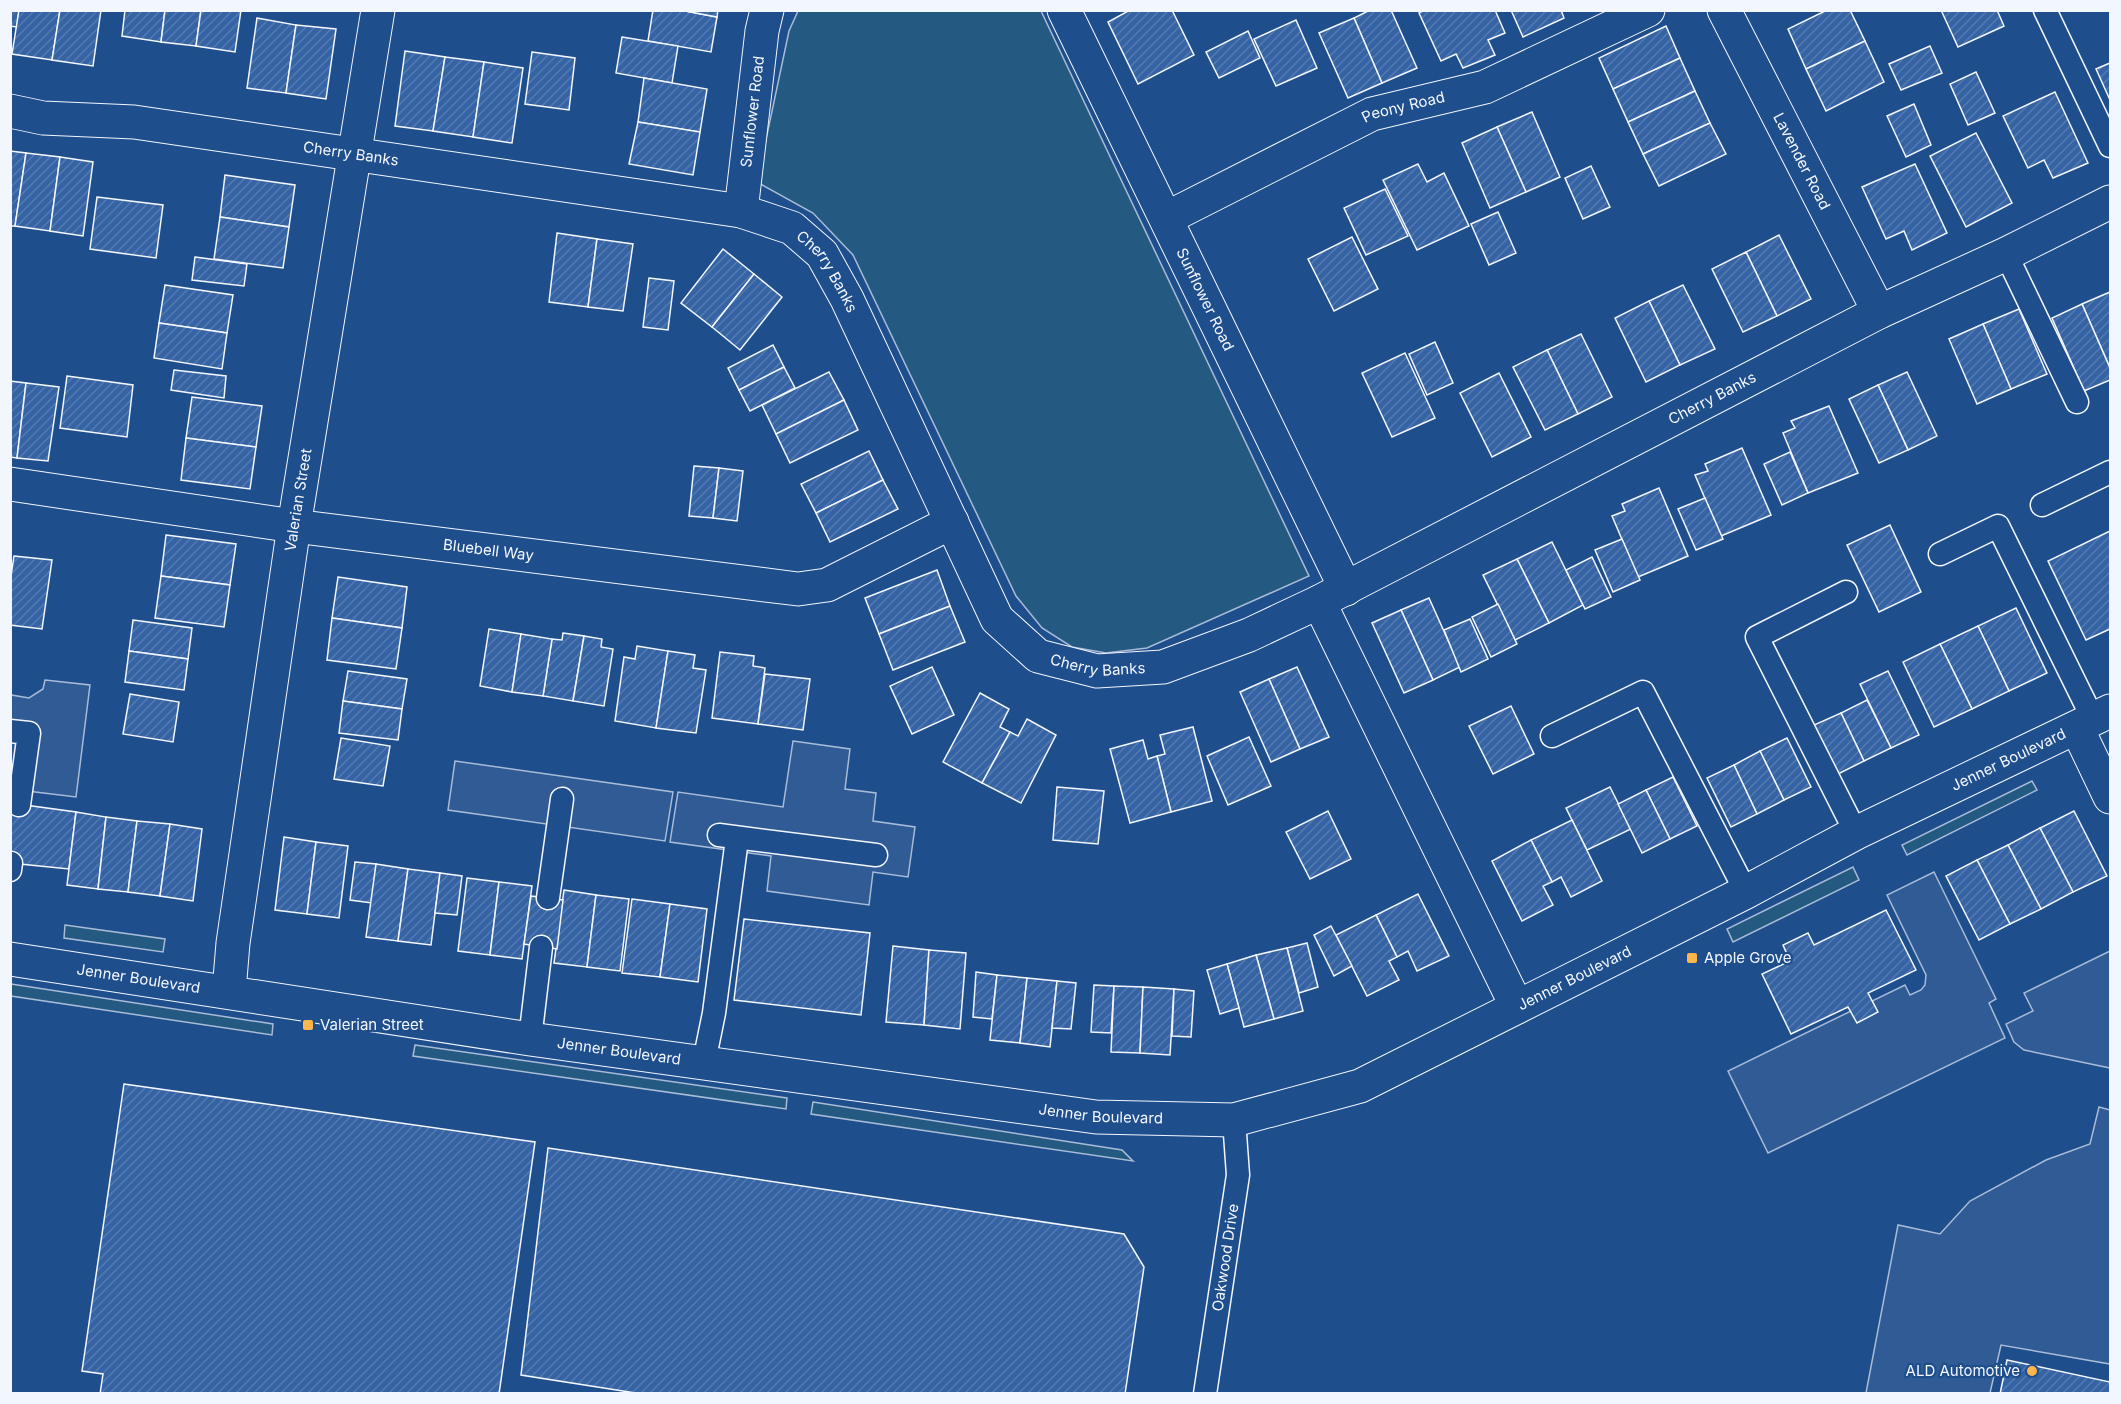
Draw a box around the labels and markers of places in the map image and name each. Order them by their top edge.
place label: Apple Grove [1704,948,1792,967]
marker: Apple Grove [1685,951,1699,965]
place label: Valerian Street [320,1015,424,1034]
marker: Valerian Street [301,1018,315,1032]
place label: ALD Automotive [1906,1361,2020,1380]
marker: ALD Automotive [2025,1364,2039,1378]

